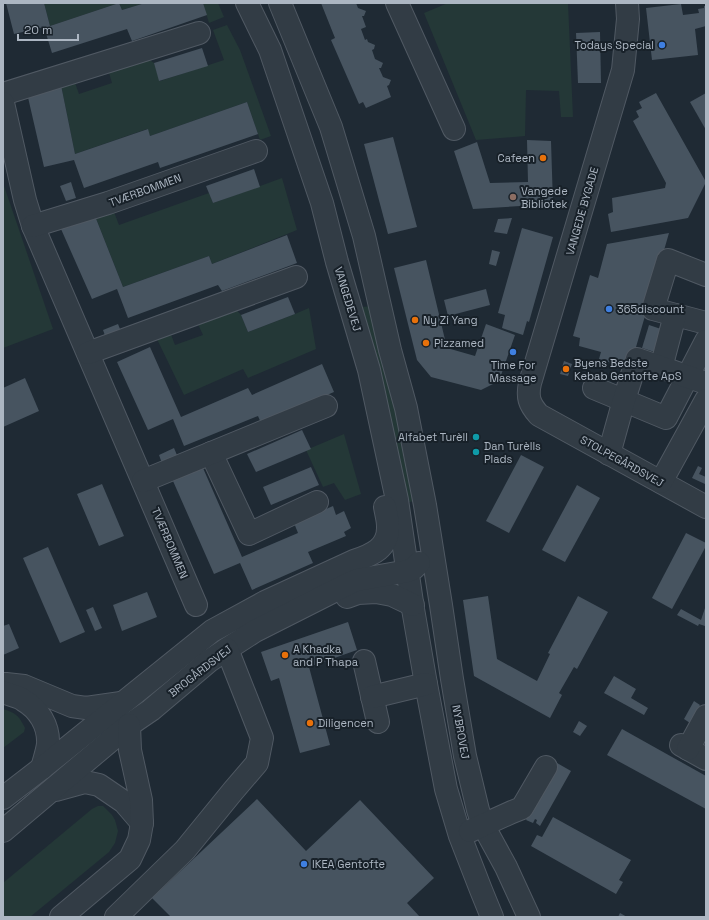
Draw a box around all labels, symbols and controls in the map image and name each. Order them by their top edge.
scale bar [18,16,78,42]
text: 20 m [24,22,52,38]
place label: Todays Special [575,38,654,52]
marker: Todays Special [657,40,667,50]
place label: Cafeen [498,151,535,165]
marker: Cafeen [538,153,548,163]
street label: VANGEDE BYGADE [563,165,601,257]
street label: TVÆRBOMMEN [107,170,183,210]
place label: Vangede Bibliotek [521,184,568,211]
marker: Vangede Bibliotek [508,192,518,202]
street label: VANGEDEVEJ [332,265,365,333]
place label: 365discount [617,302,684,316]
marker: 365discount [604,304,614,314]
place label: Ny Zi Yang [423,313,478,327]
marker: Ny Zi Yang [410,315,420,325]
place label: Pizzamed [434,336,484,350]
marker: Pizzamed [421,338,431,348]
marker: Time For Massage [508,347,518,357]
place label: Byens Bedste Kebab Gentofte ApS [574,356,682,383]
place label: Time For Massage [489,358,537,385]
marker: Byens Bedste Kebab Gentofte ApS [561,364,571,374]
place label: Alfabet Turèll [398,430,468,444]
marker: Alfabet Turèll [471,432,481,442]
street label: STOLPEGÅRDSVEJ [578,432,667,490]
place label: Dan Turèlls Plads [484,439,541,466]
marker: Dan Turèlls Plads [471,447,481,457]
street label: TVÆRBOMMEN [149,505,191,581]
street label: BROGÅRDSVEJ [166,642,235,700]
place label: A Khadka and P Thapa [293,642,359,669]
marker: A Khadka and P Thapa [280,650,290,660]
street label: NYBROVEJ [449,704,473,761]
place label: Diligencen [318,716,374,730]
marker: Diligencen [305,718,315,728]
place label: IKEA Gentofte [312,857,385,871]
marker: IKEA Gentofte [299,859,309,869]

